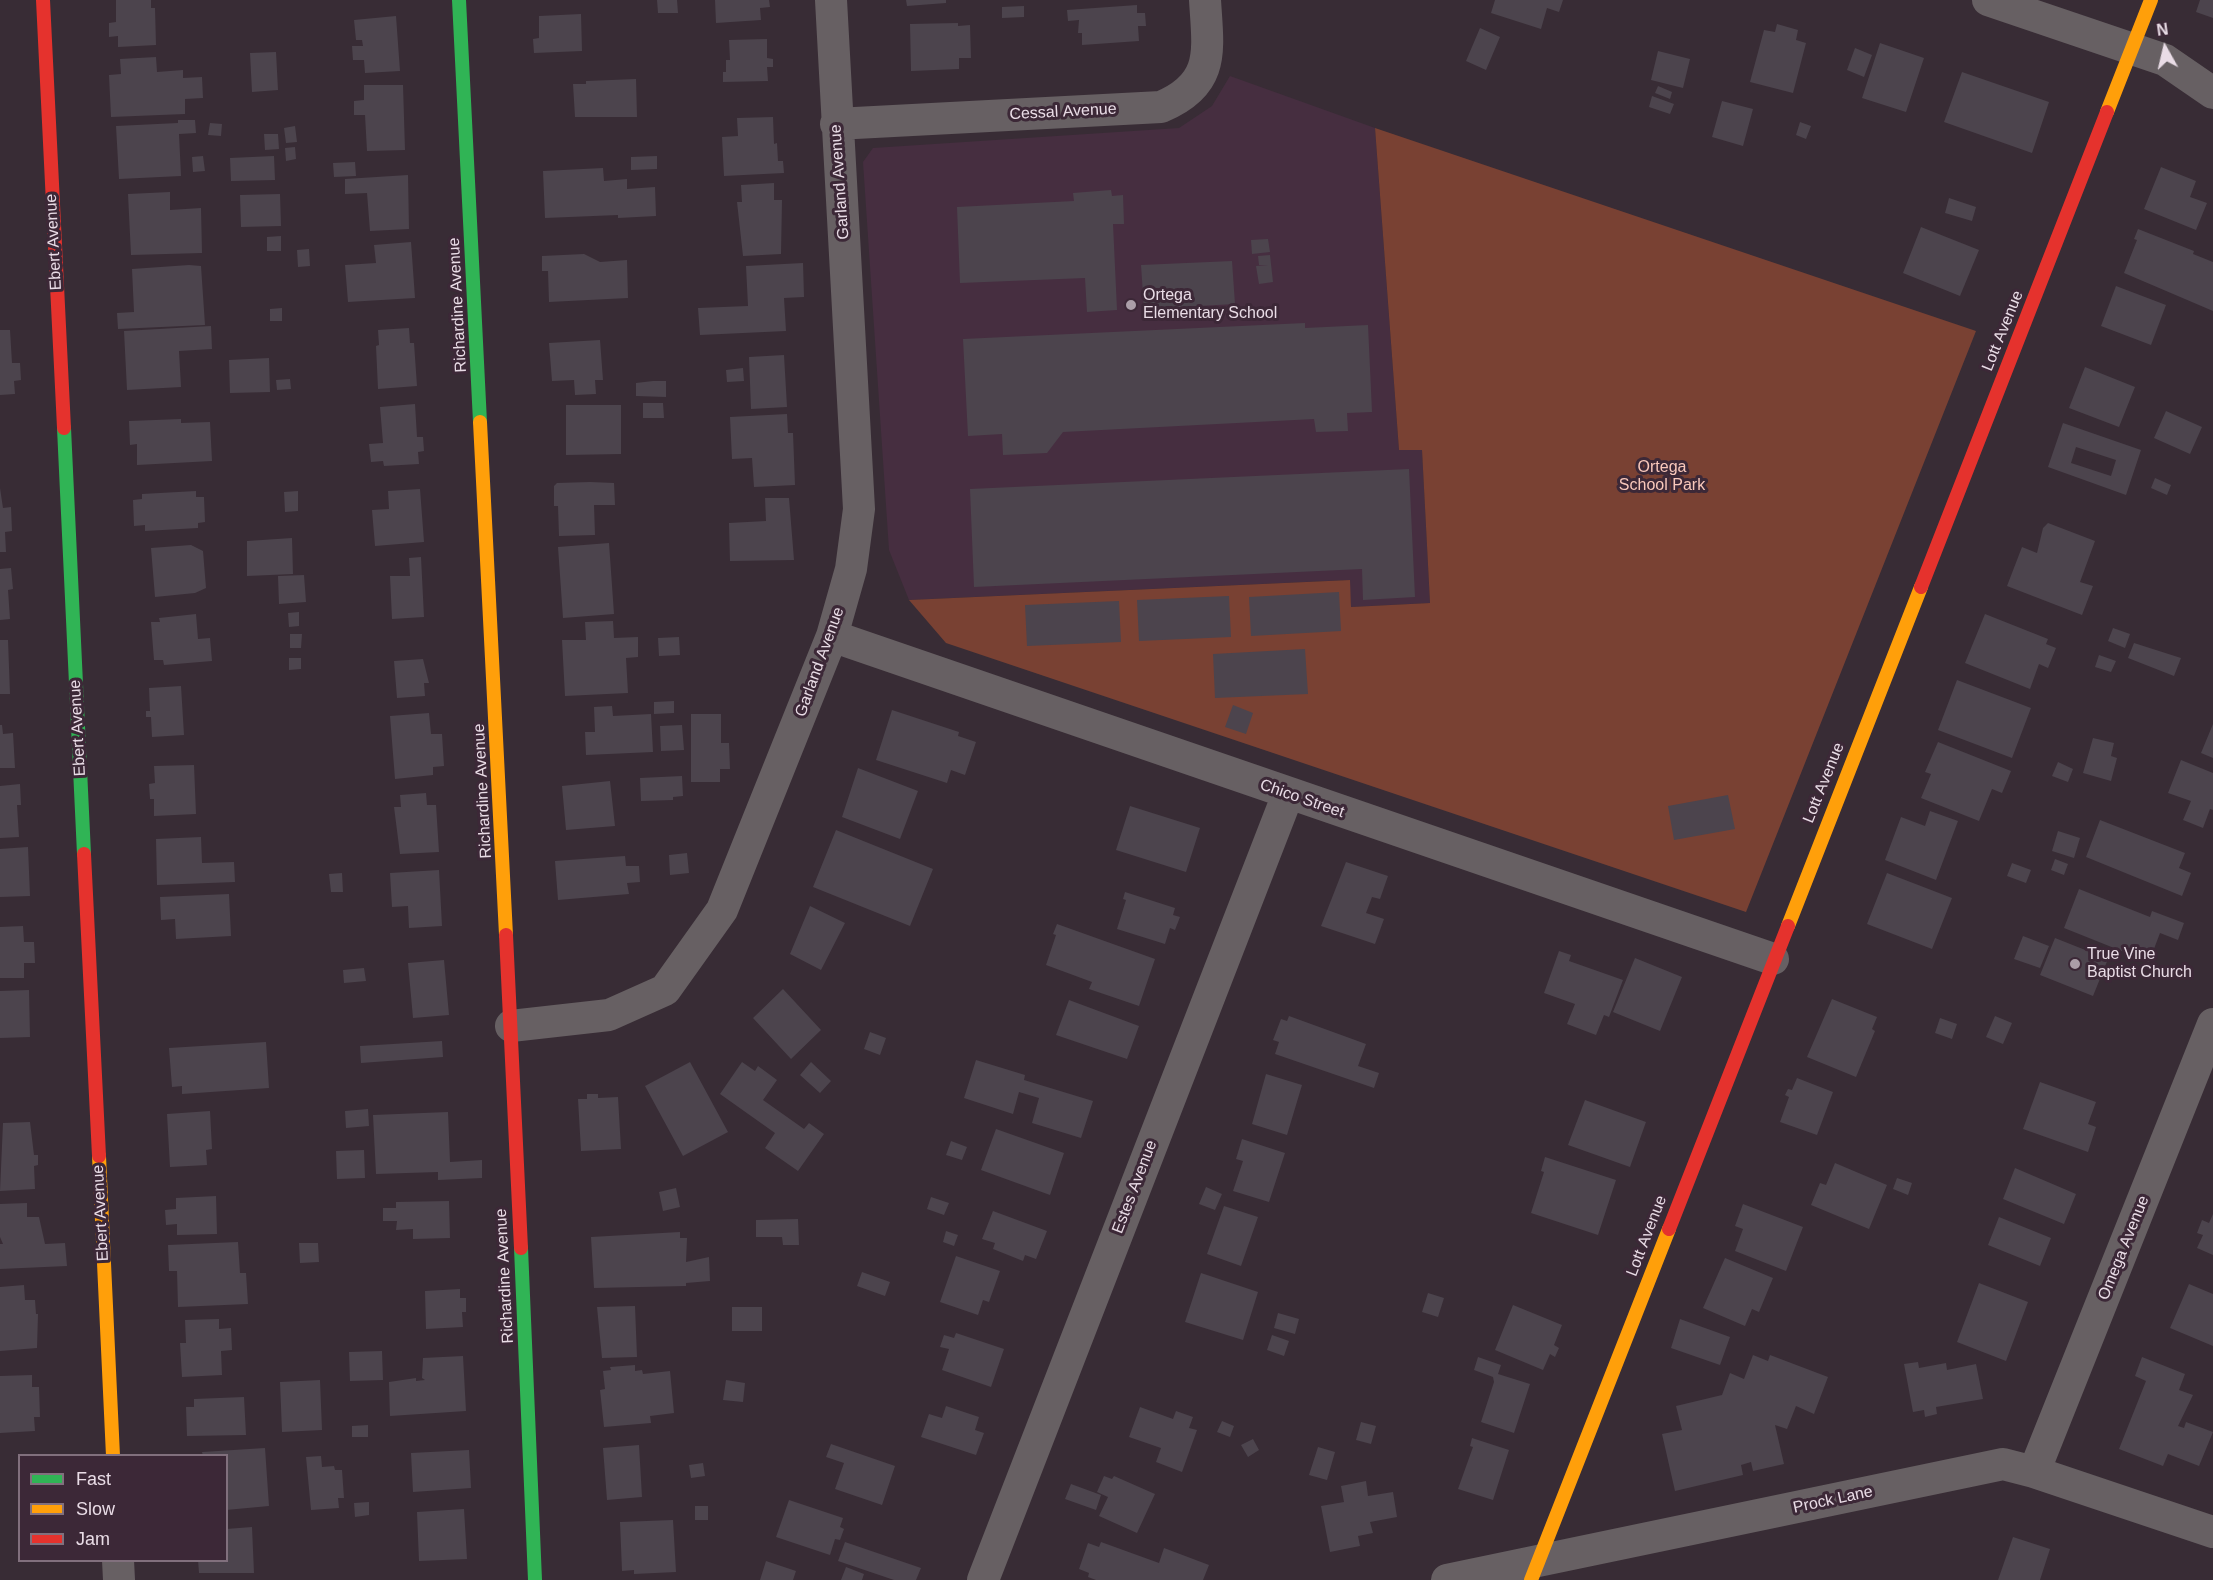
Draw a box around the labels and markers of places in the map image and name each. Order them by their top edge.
place label: Ortega Elementary School [1143,286,1277,324]
marker: Ortega Elementary School [1124,298,1138,312]
place label: True Vine Baptist Church [2087,945,2192,983]
marker: True Vine Baptist Church [2068,957,2082,971]

